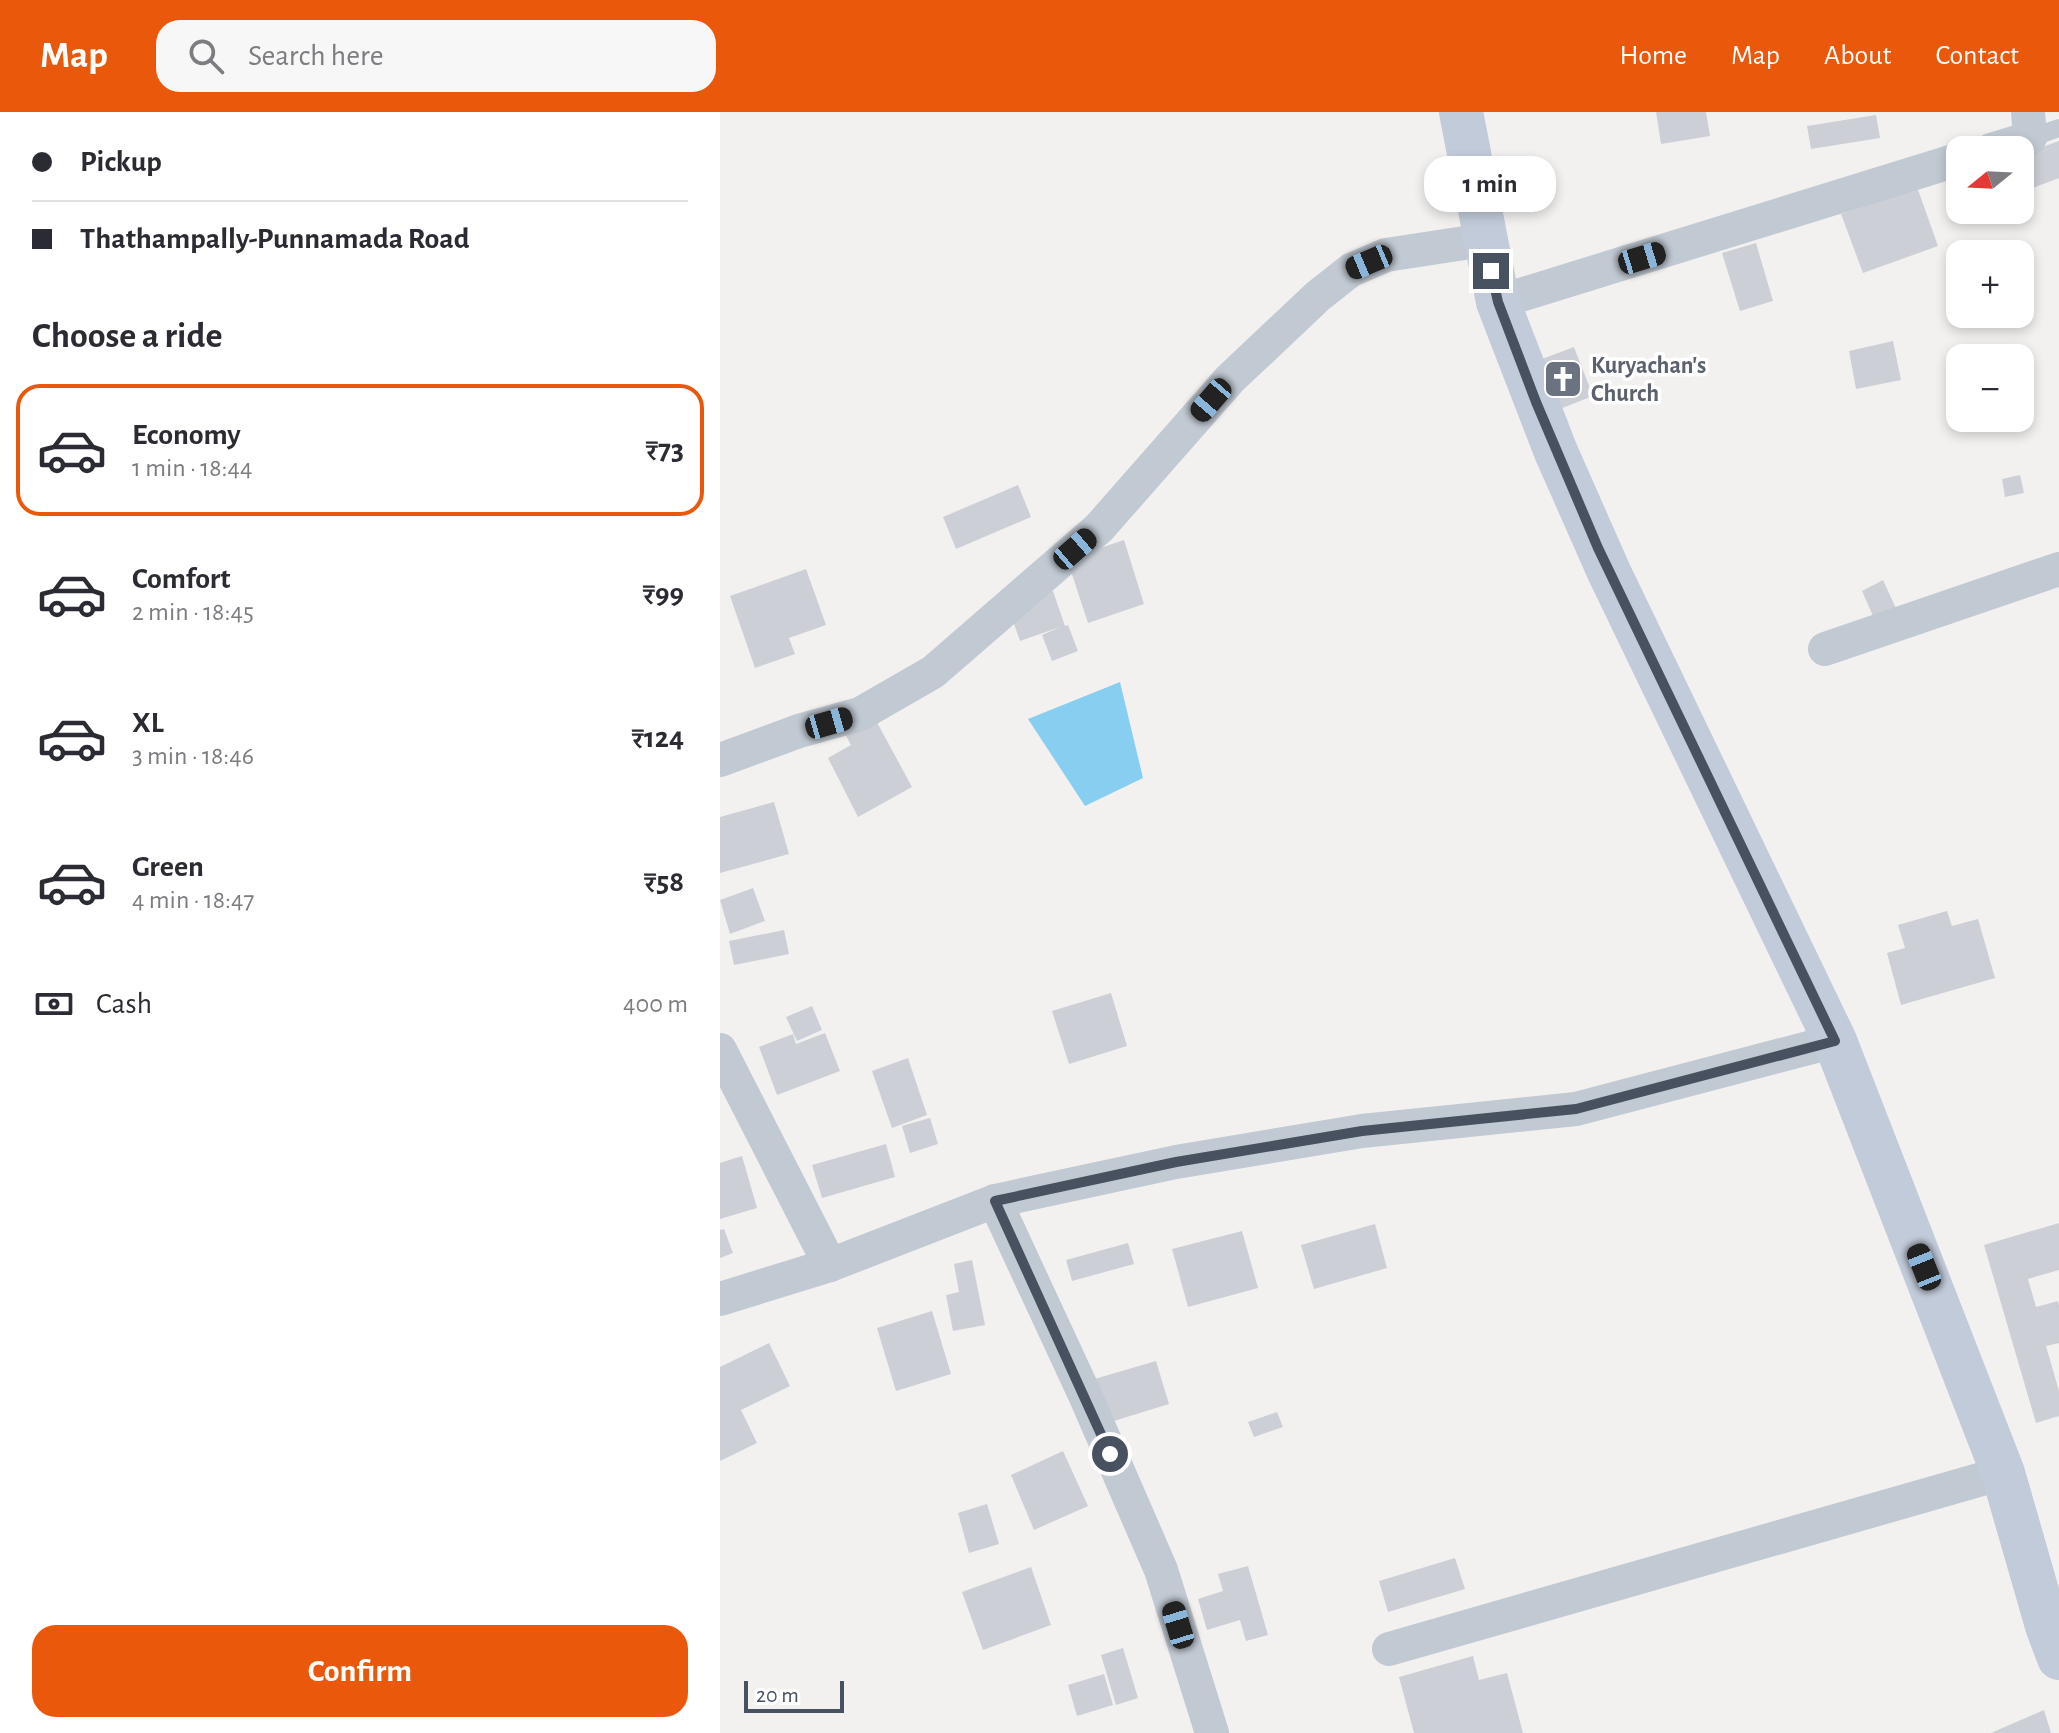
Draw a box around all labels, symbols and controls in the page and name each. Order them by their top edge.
search box [156,20,716,92]
icon: search [184,34,228,78]
text: Map [40,37,108,75]
text: Search here [248,41,384,71]
text: Home [1620,42,1687,70]
text: Map [1731,42,1780,70]
text: About [1824,42,1892,70]
text: Contact [1936,42,2019,70]
north arrow [1946,136,2034,224]
map controls [1946,136,2034,432]
text: Pickup [80,147,162,177]
callout: 1 min [1425,155,1557,211]
text: 1 min [1463,171,1517,197]
text: Thathampally-Punnamada Road [80,224,470,254]
car [1616,240,1668,276]
button: + [1946,240,2034,328]
car [1342,242,1396,282]
route end [1473,253,1509,289]
text: Choose a ride [32,318,222,354]
button: − [1946,344,2034,432]
place label: Kuryachan's Church [1591,354,1706,406]
church icon: Kuryachan's Church [1542,358,1584,400]
car [1186,374,1236,426]
icon: car [36,414,108,486]
text: Economy [132,420,241,450]
text: ₹73 [646,435,684,465]
text: 1 min · 18:44 [132,455,253,481]
car [1049,524,1101,574]
icon: car [36,558,108,630]
text: Comfort [132,564,231,594]
text: ₹99 [642,579,684,609]
text: 2 min · 18:45 [132,599,254,625]
icon: car [36,702,108,774]
car [803,705,855,741]
text: XL [132,708,164,738]
text: ₹124 [631,723,684,753]
text: 3 min · 18:46 [132,743,254,769]
icon: car [36,846,108,918]
text: Green [132,852,204,882]
text: ₹58 [644,867,684,897]
text: 4 min · 18:47 [132,887,254,913]
icon: cash [32,982,76,1026]
text: Cash [96,989,152,1019]
text: 400 m [623,991,688,1017]
car [1904,1240,1944,1294]
route start [1092,1436,1128,1472]
car [1160,1599,1196,1651]
button: Confirm [32,1625,688,1717]
scale bar [744,1677,844,1713]
text: 20 m [756,1684,799,1706]

